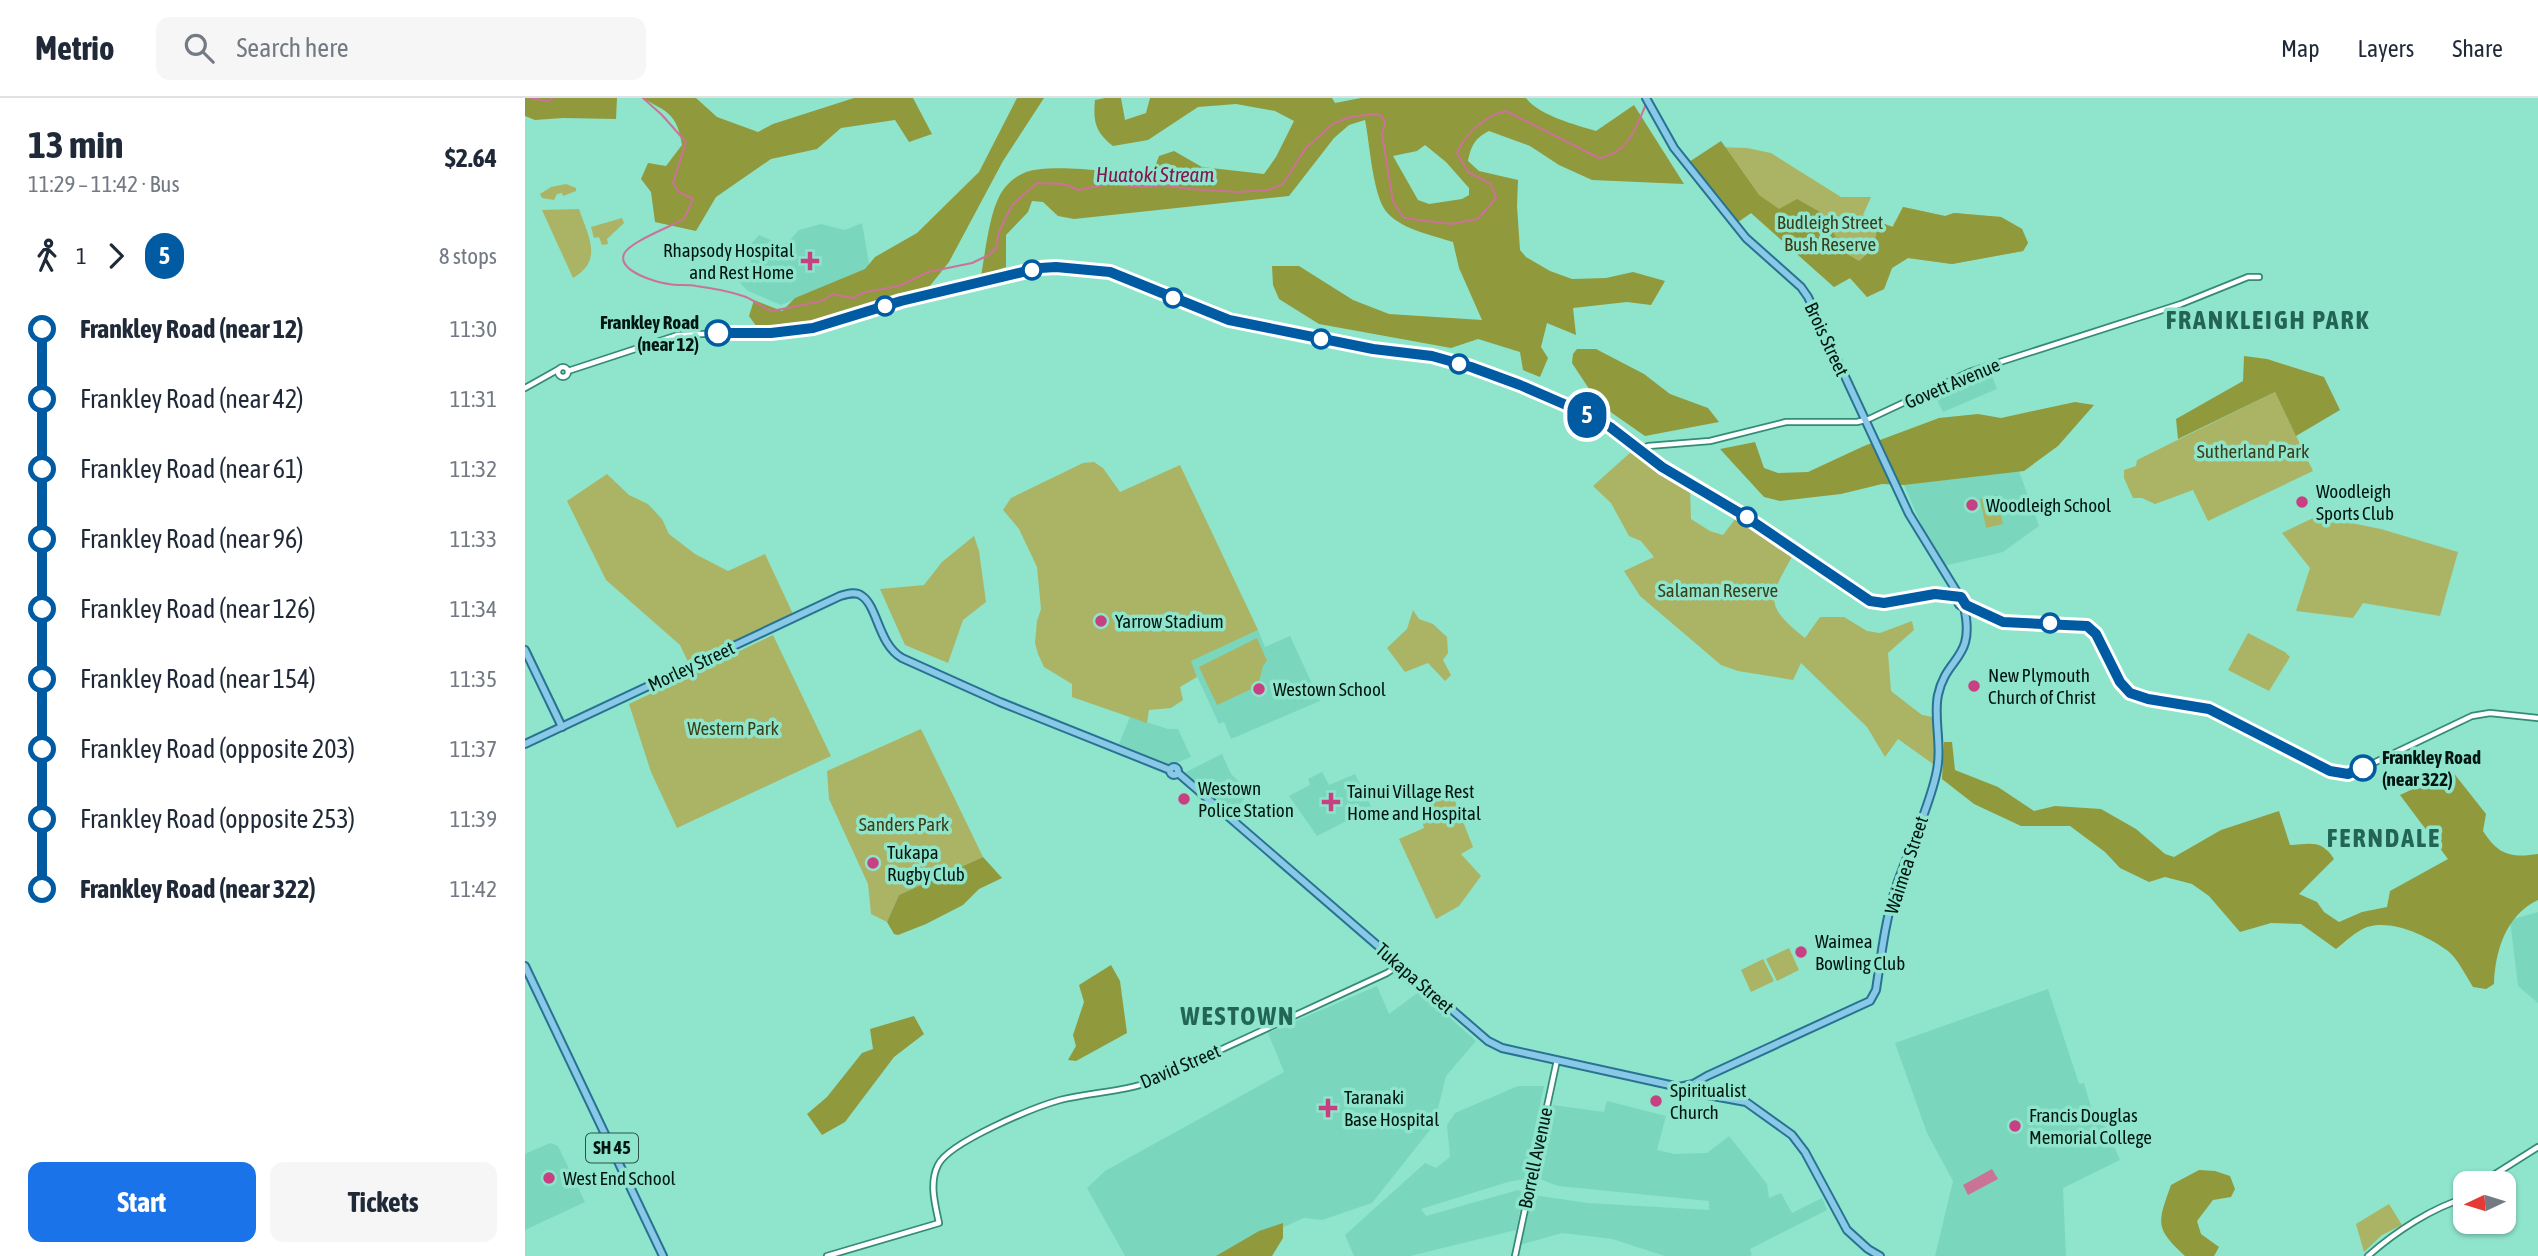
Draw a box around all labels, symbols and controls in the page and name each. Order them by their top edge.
search box [156,17,646,80]
text: Metrio [35,29,114,67]
icon: search [180,29,218,67]
text: Search here [236,33,349,63]
text: Map [2281,35,2320,62]
text: Layers [2358,35,2414,62]
text: Share [2452,35,2503,62]
text: 13 min [28,123,123,166]
text: $2.64 [445,143,497,173]
water label: Huatoki Stream [1096,162,1214,186]
text: 11:29 – 11:42 · Bus [28,171,180,197]
park label: Budleigh Street Bush Reserve [1777,211,1883,255]
icon: walk [28,237,66,275]
icon: forward [97,237,135,275]
place label: Rhapsody Hospital and Rest Home [663,239,794,283]
text: 5 [159,242,170,269]
text: 1 [76,243,87,269]
text: 8 stops [439,243,497,269]
marker: Rhapsody Hospital and Rest Home [800,251,820,271]
unlabelled marker [1022,260,1042,280]
unlabelled marker [1163,288,1183,308]
unlabelled marker [875,296,895,316]
street label: Brois Street [1800,299,1854,379]
district label: FRANKLEIGH PARK [2166,305,2370,335]
place label: Frankley Road (near 12) [600,311,699,355]
text: Frankley Road (near 12) [80,314,304,344]
text: 11:30 [450,316,497,342]
marker: Frankley Road (near 12) [705,320,731,346]
unlabelled marker [1311,329,1331,349]
street label: Govett Avenue [1901,353,2003,413]
unlabelled marker [1449,354,1469,374]
text: Frankley Road (near 42) [80,384,304,414]
text: 11:31 [450,386,497,412]
line badge: 5 [1564,392,1610,438]
text: 5 [1581,401,1593,428]
park label: Sutherland Park [2197,440,2310,462]
text: Frankley Road (near 61) [80,454,304,484]
text: 11:32 [450,456,497,482]
place label: Woodleigh Sports Club [2316,480,2394,524]
place label: Woodleigh School [1986,494,2111,516]
marker: Woodleigh Sports Club [2294,494,2310,510]
marker: Woodleigh School [1964,497,1980,513]
unlabelled marker [1737,507,1757,527]
text: Frankley Road (near 96) [80,524,304,554]
text: 11:33 [450,526,497,552]
park label: Salaman Reserve [1658,579,1778,601]
text: Frankley Road (near 126) [80,594,316,624]
text: 11:34 [450,596,497,622]
place label: Yarrow Stadium [1115,610,1224,632]
marker: Yarrow Stadium [1093,613,1109,629]
unlabelled marker [2040,613,2060,633]
street label: Morley Street [644,636,738,696]
text: Frankley Road (near 154) [80,664,316,694]
place label: New Plymouth Church of Christ [1988,664,2096,708]
text: 11:35 [450,666,497,692]
place label: Westown School [1273,678,1386,700]
marker: New Plymouth Church of Christ [1966,678,1982,694]
marker: Westown School [1251,681,1267,697]
park label: Western Park [687,717,779,739]
text: Frankley Road (opposite 203) [80,734,355,764]
text: 11:37 [450,736,497,762]
place label: Frankley Road (near 322) [2382,746,2481,790]
marker: Frankley Road (near 322) [2350,755,2376,781]
place label: Westown Police Station [1198,777,1294,821]
place label: Tainui Village Rest Home and Hospital [1347,780,1481,824]
marker: Westown Police Station [1176,791,1192,807]
marker: Tainui Village Rest Home and Hospital [1321,792,1341,812]
text: Frankley Road (opposite 253) [80,804,355,834]
text: 11:39 [450,806,497,832]
park label: Sanders Park [859,813,950,835]
street label: Waimea Street [1880,813,1932,917]
district label: FERNDALE [2327,823,2441,853]
place label: Tukapa Rugby Club [887,841,965,885]
marker: Tukapa Rugby Club [865,855,881,871]
text: Frankley Road (near 322) [80,874,316,904]
text: 11:42 [450,876,497,902]
place label: Waimea Bowling Club [1815,930,1905,974]
street label: Tukapa Street [1372,938,1458,1018]
marker: Waimea Bowling Club [1793,944,1809,960]
district label: WESTOWN [1180,1001,1295,1031]
street label: David Street [1137,1039,1223,1093]
place label: Spiritualist Church [1670,1079,1746,1123]
place label: Taranaki Base Hospital [1344,1086,1439,1130]
marker: Spiritualist Church [1648,1093,1664,1109]
marker: Taranaki Base Hospital [1318,1098,1338,1118]
place label: Francis Douglas Memorial College [2029,1104,2152,1148]
street label: Borrell Avenue [1514,1105,1556,1211]
marker: Francis Douglas Memorial College [2007,1118,2023,1134]
road number: SH 45 [586,1134,638,1162]
button: Start [28,1162,256,1242]
button: Tickets [270,1162,497,1242]
place label: West End School [563,1167,676,1189]
marker: West End School [541,1170,557,1186]
north arrow [2453,1171,2517,1234]
map controls [2453,1171,2516,1234]

